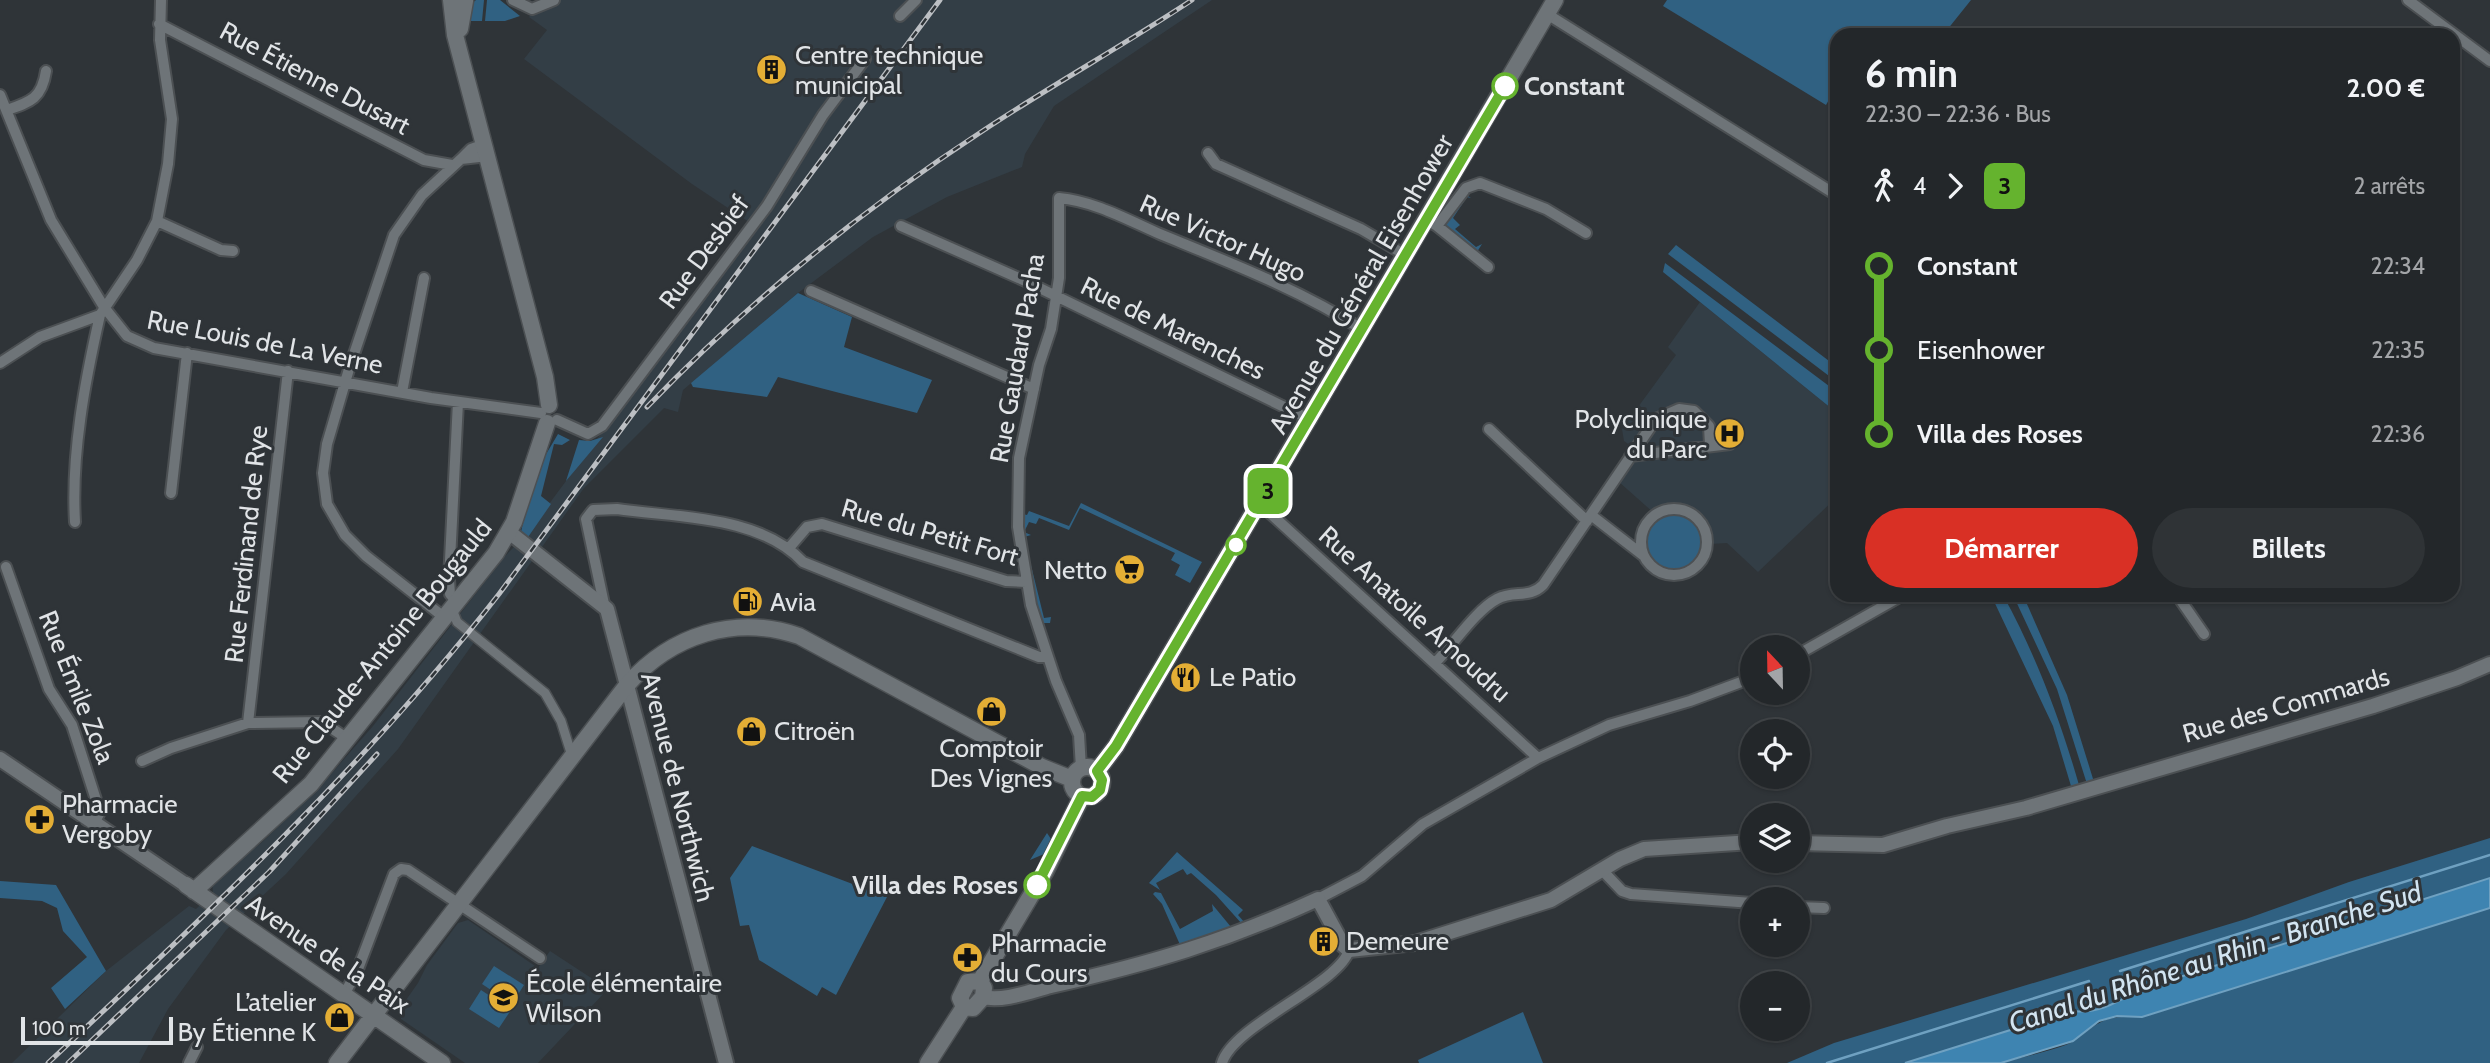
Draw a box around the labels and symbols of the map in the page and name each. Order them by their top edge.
street label: Rue Étienne Dusart [215,14,416,142]
place label: Centre technique municipal [795,39,983,101]
building icon: Centre technique municipal [755,53,789,87]
place label: Constant [1524,70,1625,102]
marker: Constant [1492,73,1518,99]
street label: Avenue du Général Eisenhower [1262,128,1460,440]
street label: Rue Victor Hugo [1135,187,1311,289]
street label: Rue Desbief [652,189,756,315]
street label: Rue Gaudard Pacha [983,250,1051,465]
street label: Rue de Marenches [1076,270,1270,387]
street label: Rue Louis de La Verne [144,303,386,381]
place label: Polyclinique du Parc [1574,403,1707,465]
hospital icon: Polyclinique du Parc [1713,417,1747,451]
street label: Rue Ferdinand de Rye [218,424,274,664]
line badge: 3 [1245,468,1291,514]
street label: Rue du Petit Fort [838,491,1022,573]
street label: Rue Claude-Antoine Bougauld [266,512,498,790]
street label: Rue Anatoile Amoudru [1312,519,1518,709]
unlabelled marker [1226,535,1246,555]
supermarket icon: Netto [1113,553,1147,587]
place label: Netto [1044,554,1107,586]
fuel station icon: Avia [730,585,764,619]
place label: Avia [770,586,816,618]
street label: Rue Émile Zola [32,606,122,769]
north arrow [1740,635,1810,705]
restaurant icon: Le Patio [1169,660,1203,694]
street label: Rue des Commards [2179,660,2393,750]
place label: Le Patio [1209,661,1296,693]
street label: Avenue de Northwich [634,669,722,905]
shop icon: Comptoir Des Vignes [974,695,1008,729]
shop icon: Citroën [734,714,768,748]
place label: Citroën [774,715,855,747]
place label: Comptoir Des Vignes [930,732,1053,794]
place label: Pharmacie Vergoby [62,788,177,850]
pharmacy icon: Pharmacie Vergoby [22,802,56,836]
place label: Villa des Roses [852,869,1018,901]
marker: Villa des Roses [1024,872,1050,898]
water label: Canal du Rhône au Rhin - Branche Sud [2004,874,2427,1040]
street label: Avenue de la Paix [240,887,417,1021]
building icon: Demeure [1306,924,1340,958]
place label: Demeure [1346,925,1449,957]
place label: Pharmacie du Cours [991,927,1106,989]
pharmacy icon: Pharmacie du Cours [951,941,985,975]
place label: École élémentaire Wilson [526,967,722,1029]
school or university icon: École élémentaire Wilson [486,981,520,1015]
place label: L’atelier By Étienne K [177,986,317,1048]
shop icon: L’atelier By Étienne K [322,1000,356,1034]
scale bar [21,1014,173,1046]

